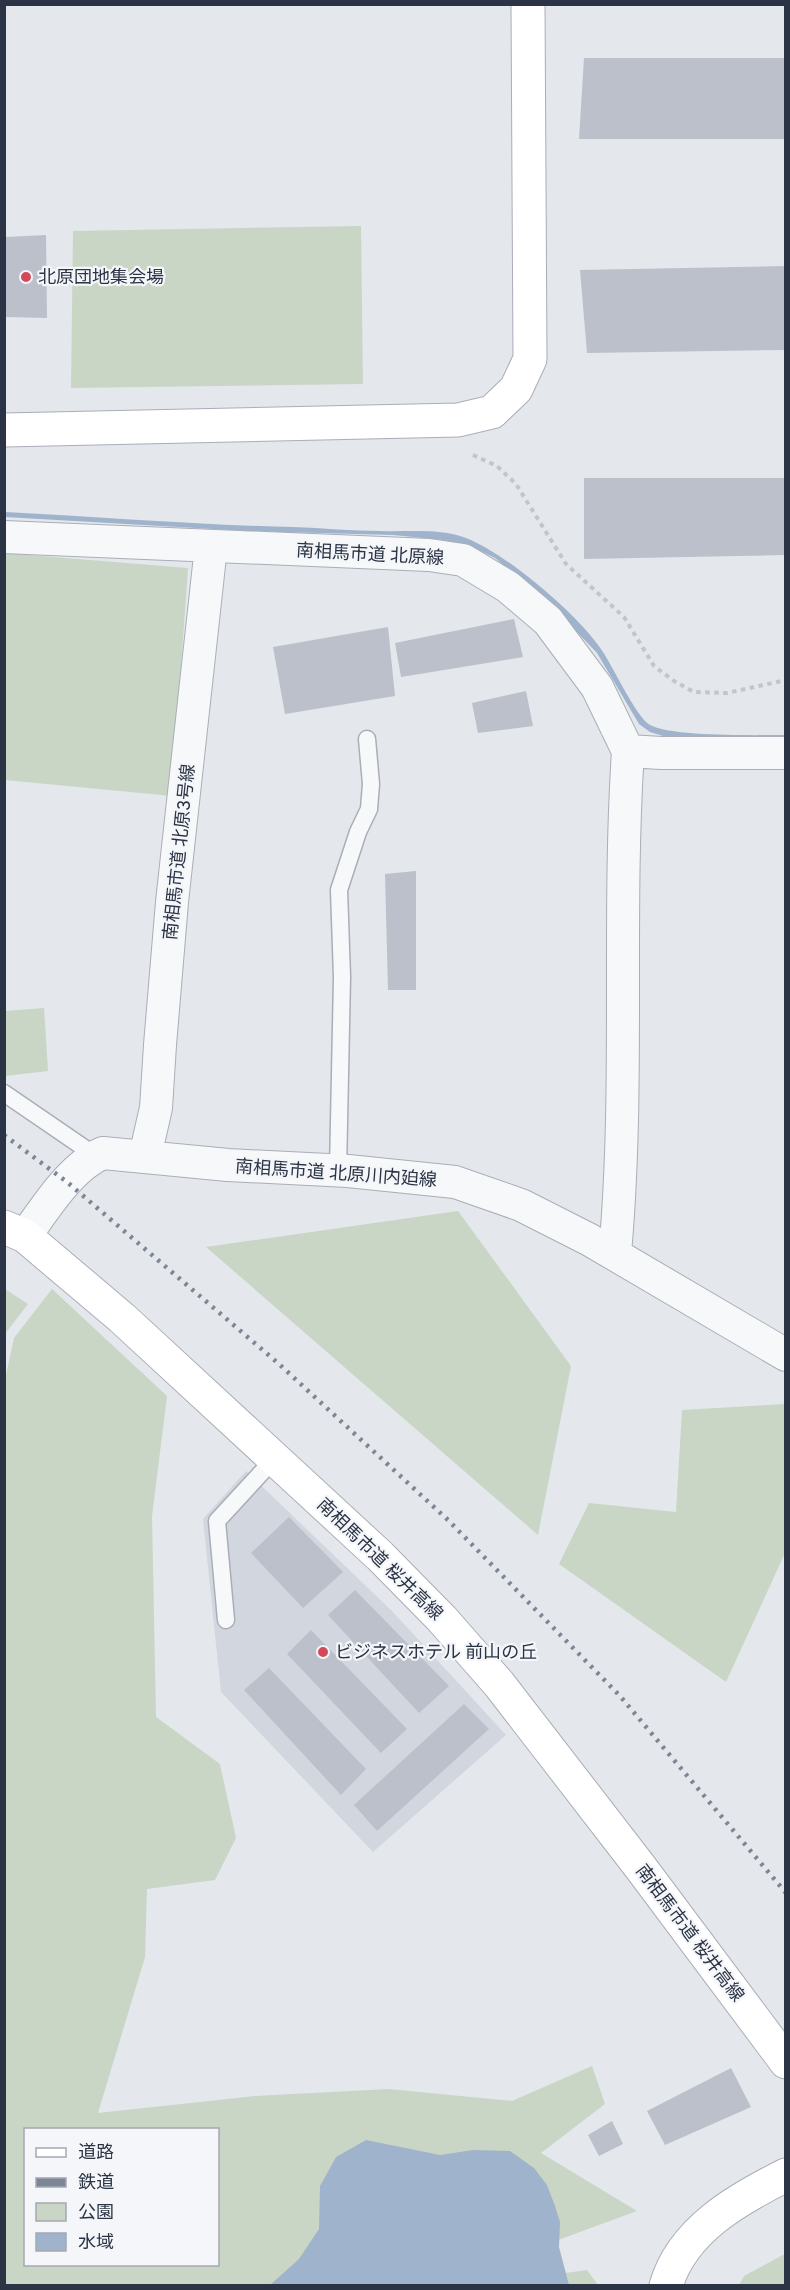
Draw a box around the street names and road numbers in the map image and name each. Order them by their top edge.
street label: 南相馬市道 北原線 [295,540,445,571]
street label: 南相馬市道 北原3号線 [160,763,201,941]
street label: 南相馬市道 北原川内廹線 [234,1156,438,1193]
street label: 南相馬市道 桜井高線 [311,1494,447,1626]
street label: 南相馬市道 桜井高線 [630,1861,748,2007]

